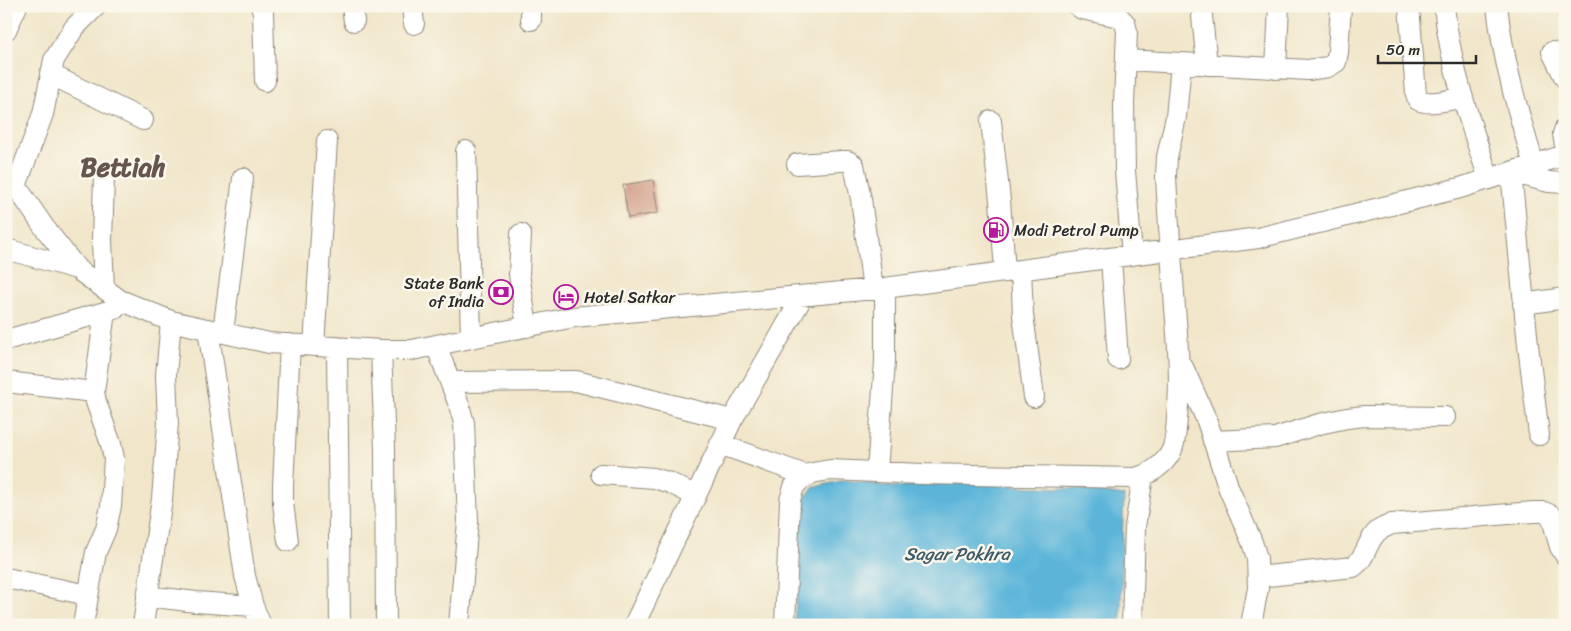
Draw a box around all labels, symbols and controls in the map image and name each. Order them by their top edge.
scale bar [1378,32,1476,64]
text: 50 m [1386,37,1421,63]
district label: Bettiah [80,144,166,190]
place label: Modi Petrol Pump [1014,216,1139,245]
fuel station icon: Modi Petrol Pump [983,217,1009,243]
place label: State Bank of India [404,269,485,316]
bank icon: State Bank of India [488,279,514,305]
place label: Hotel Satkar [584,283,676,312]
hotel icon: Hotel Satkar [553,284,579,310]
water label: Sagar Pokhra [904,538,1012,570]

